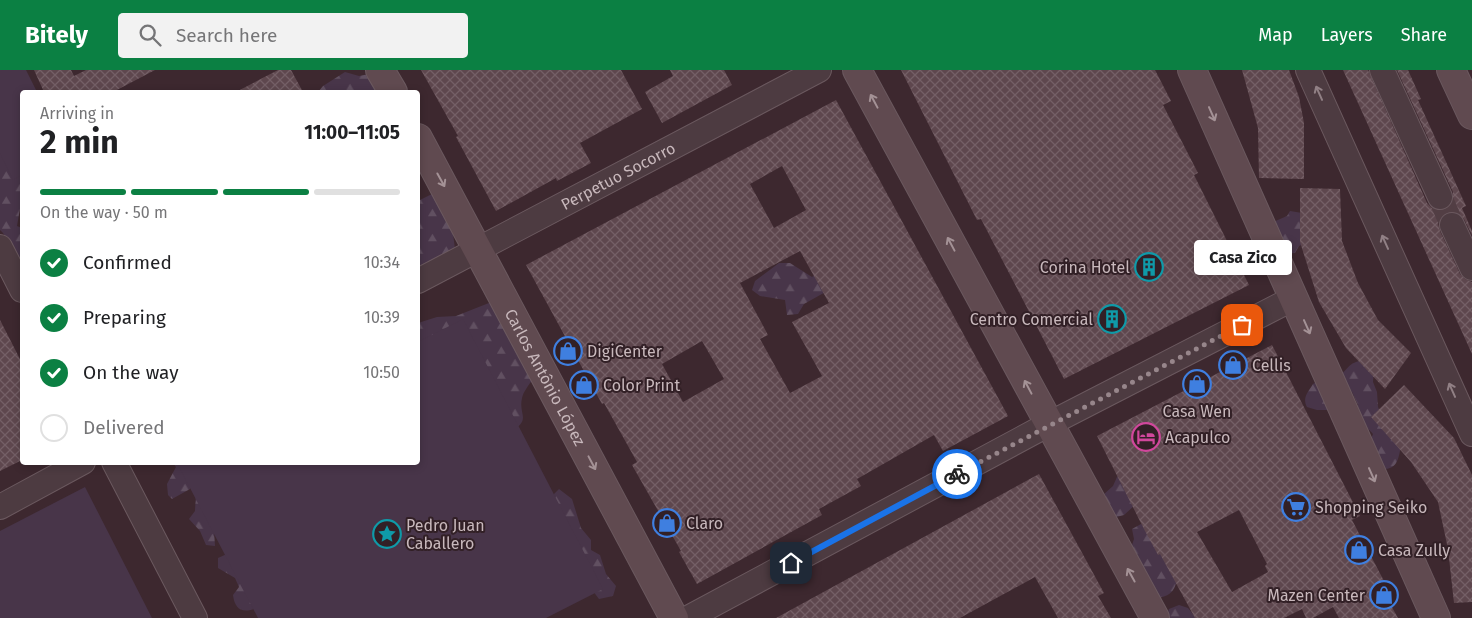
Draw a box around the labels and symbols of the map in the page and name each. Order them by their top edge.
one-way arrow [1313,86,1323,101]
one-way arrow [869,93,879,108]
one-way arrow [1207,106,1217,121]
street label: Perpetuo Socorro [558,138,679,214]
one-way arrow [436,173,446,188]
one-way arrow [1380,235,1390,250]
one-way arrow [946,236,956,251]
callout: Casa Zico [1193,240,1291,275]
building icon: Corina Hotel [1134,252,1164,282]
place label: Corina Hotel [1040,258,1130,277]
building icon: Centro Comercial [1097,304,1127,334]
pin [1221,304,1263,346]
street label: Carlos Antônio López [501,306,589,449]
place label: Centro Comercial [970,310,1093,329]
one-way arrow [1302,319,1312,334]
shop icon: DigiCenter [553,336,583,366]
place label: DigiCenter [587,342,663,361]
shop icon: Cellis [1218,350,1248,380]
place label: Cellis [1252,356,1291,375]
shop icon: Casa Wen [1182,369,1212,399]
shop icon: Color Print [569,370,599,400]
place label: Color Print [603,376,680,395]
one-way arrow [1023,380,1033,394]
one-way arrow [1447,383,1456,398]
place label: Casa Wen [1163,402,1231,421]
hotel icon: Acapulco [1131,422,1161,452]
place label: Acapulco [1165,428,1230,447]
courier [932,449,982,499]
one-way arrow [587,455,597,470]
one-way arrow [1368,467,1378,482]
supermarket icon: Shopping Seiko [1281,492,1311,522]
place label: Shopping Seiko [1315,498,1427,517]
shop icon: Claro [652,508,682,538]
place label: Claro [686,514,723,533]
place label: Pedro Juan Caballero [406,516,485,553]
place icon: Pedro Juan Caballero [372,519,402,549]
shop icon: Casa Zully [1344,535,1374,565]
place label: Casa Zully [1378,541,1450,560]
pin [770,542,812,584]
one-way arrow [1126,569,1136,583]
shop icon: Mazen Center [1369,580,1399,610]
place label: Mazen Center [1267,586,1366,605]

